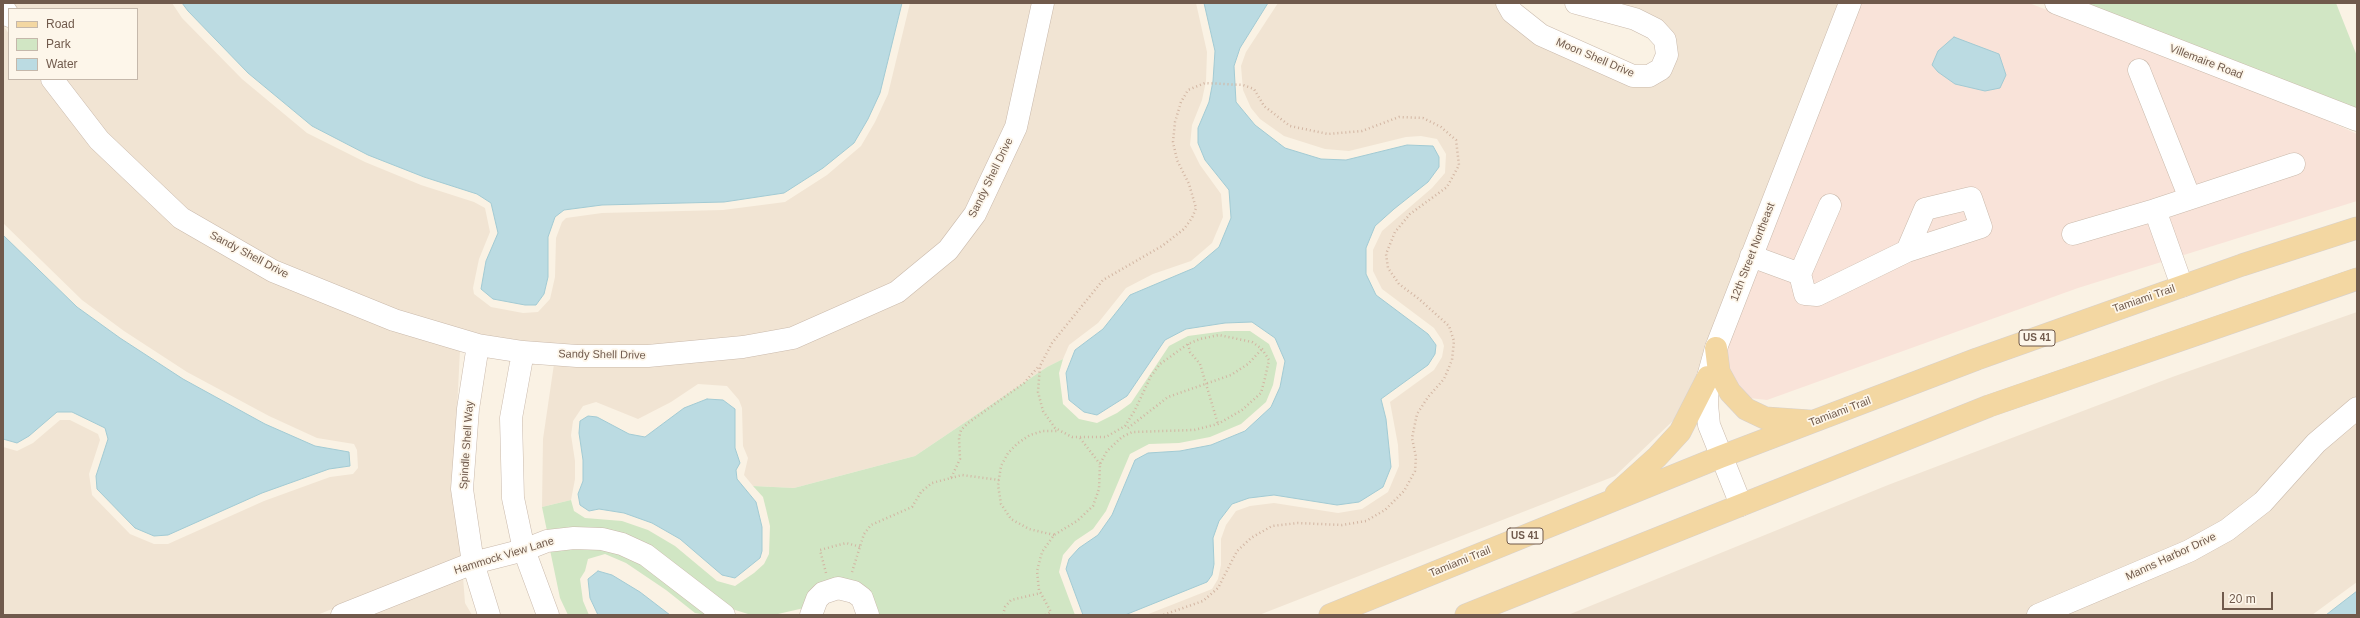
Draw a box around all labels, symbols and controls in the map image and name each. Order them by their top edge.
legend [8,8,138,80]
text: Road [46,17,75,31]
street label: Moon Shell Drive [1554,36,1636,80]
text: Park [46,37,71,51]
street label: Villemaire Road [2167,42,2245,82]
text: Water [46,57,78,71]
street label: Sandy Shell Drive [966,136,1016,220]
street label: 12th Street Northeast [1728,201,1778,303]
street label: Sandy Shell Drive [207,229,291,281]
street label: Tamiami Trail [2111,282,2177,316]
road number: US 41 [2019,330,2055,346]
street label: Sandy Shell Drive [558,348,646,362]
street label: Tamiami Trail [1807,394,1873,430]
street label: Spindle Shell Way [457,400,477,490]
road number: US 41 [1507,528,1543,544]
street label: Manns Harbor Drive [2124,530,2218,584]
street label: Hammock View Lane [452,535,556,577]
street label: Tamiami Trail [1427,544,1493,580]
scale bar [2224,584,2275,610]
text: 20 m [2229,592,2256,606]

